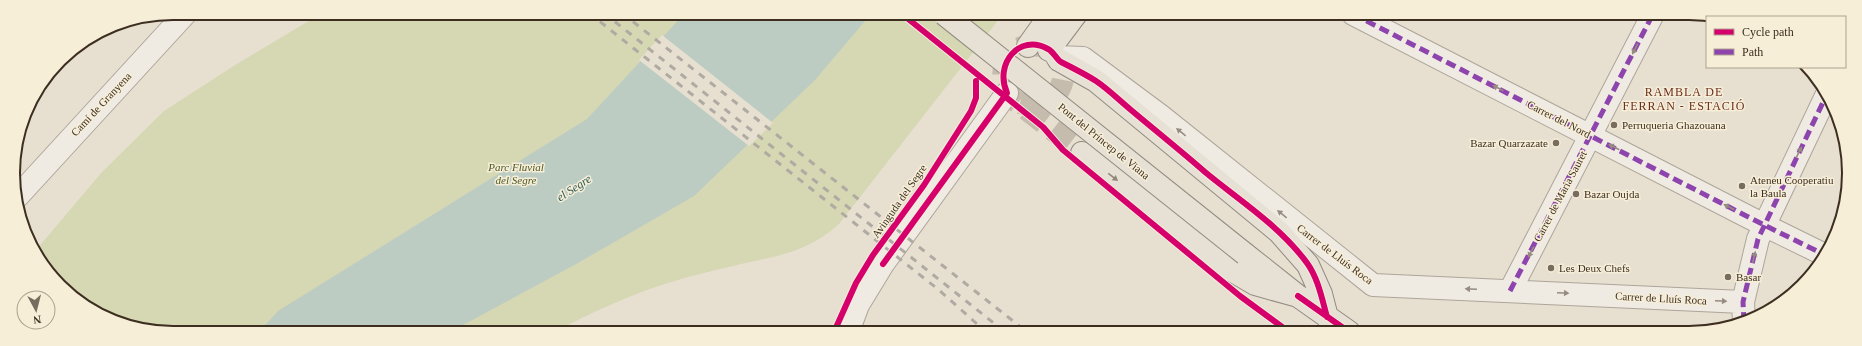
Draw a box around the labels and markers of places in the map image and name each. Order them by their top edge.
place label: Perruqueria Ghazouana [1622,119,1726,131]
marker: Perruqueria Ghazouana [1609,120,1619,130]
place label: Bazar Quarzazate [1470,137,1548,149]
marker: Bazar Quarzazate [1551,138,1561,148]
place label: Ateneu Cooperatiu la Baula [1750,174,1834,199]
marker: Ateneu Cooperatiu la Baula [1737,181,1747,191]
place label: Bazar Oujda [1584,188,1639,200]
marker: Bazar Oujda [1571,189,1581,199]
place label: Les Deux Chefs [1559,262,1630,274]
marker: Les Deux Chefs [1546,263,1556,273]
place label: Basar [1736,271,1761,283]
marker: Basar [1723,272,1733,282]

